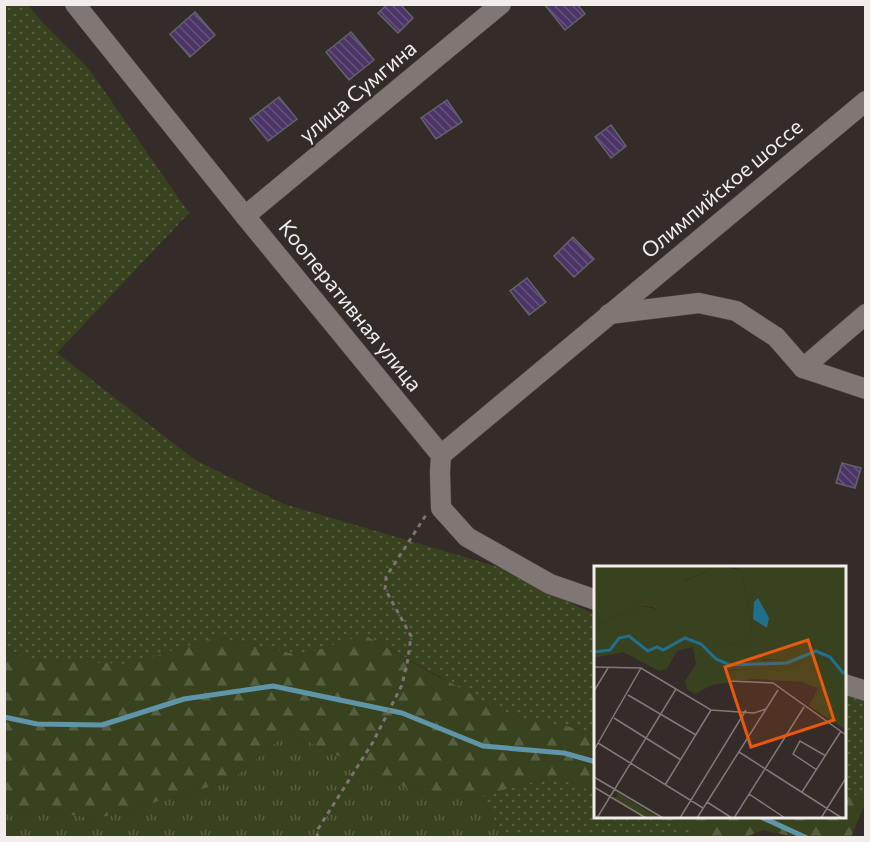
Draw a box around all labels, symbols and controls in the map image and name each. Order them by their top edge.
street label: улица Сумгина [293,35,421,147]
street label: Олимпийское шоссе [635,113,807,263]
street label: Кооперативная улица [274,214,428,396]
inset map [594,566,846,818]

